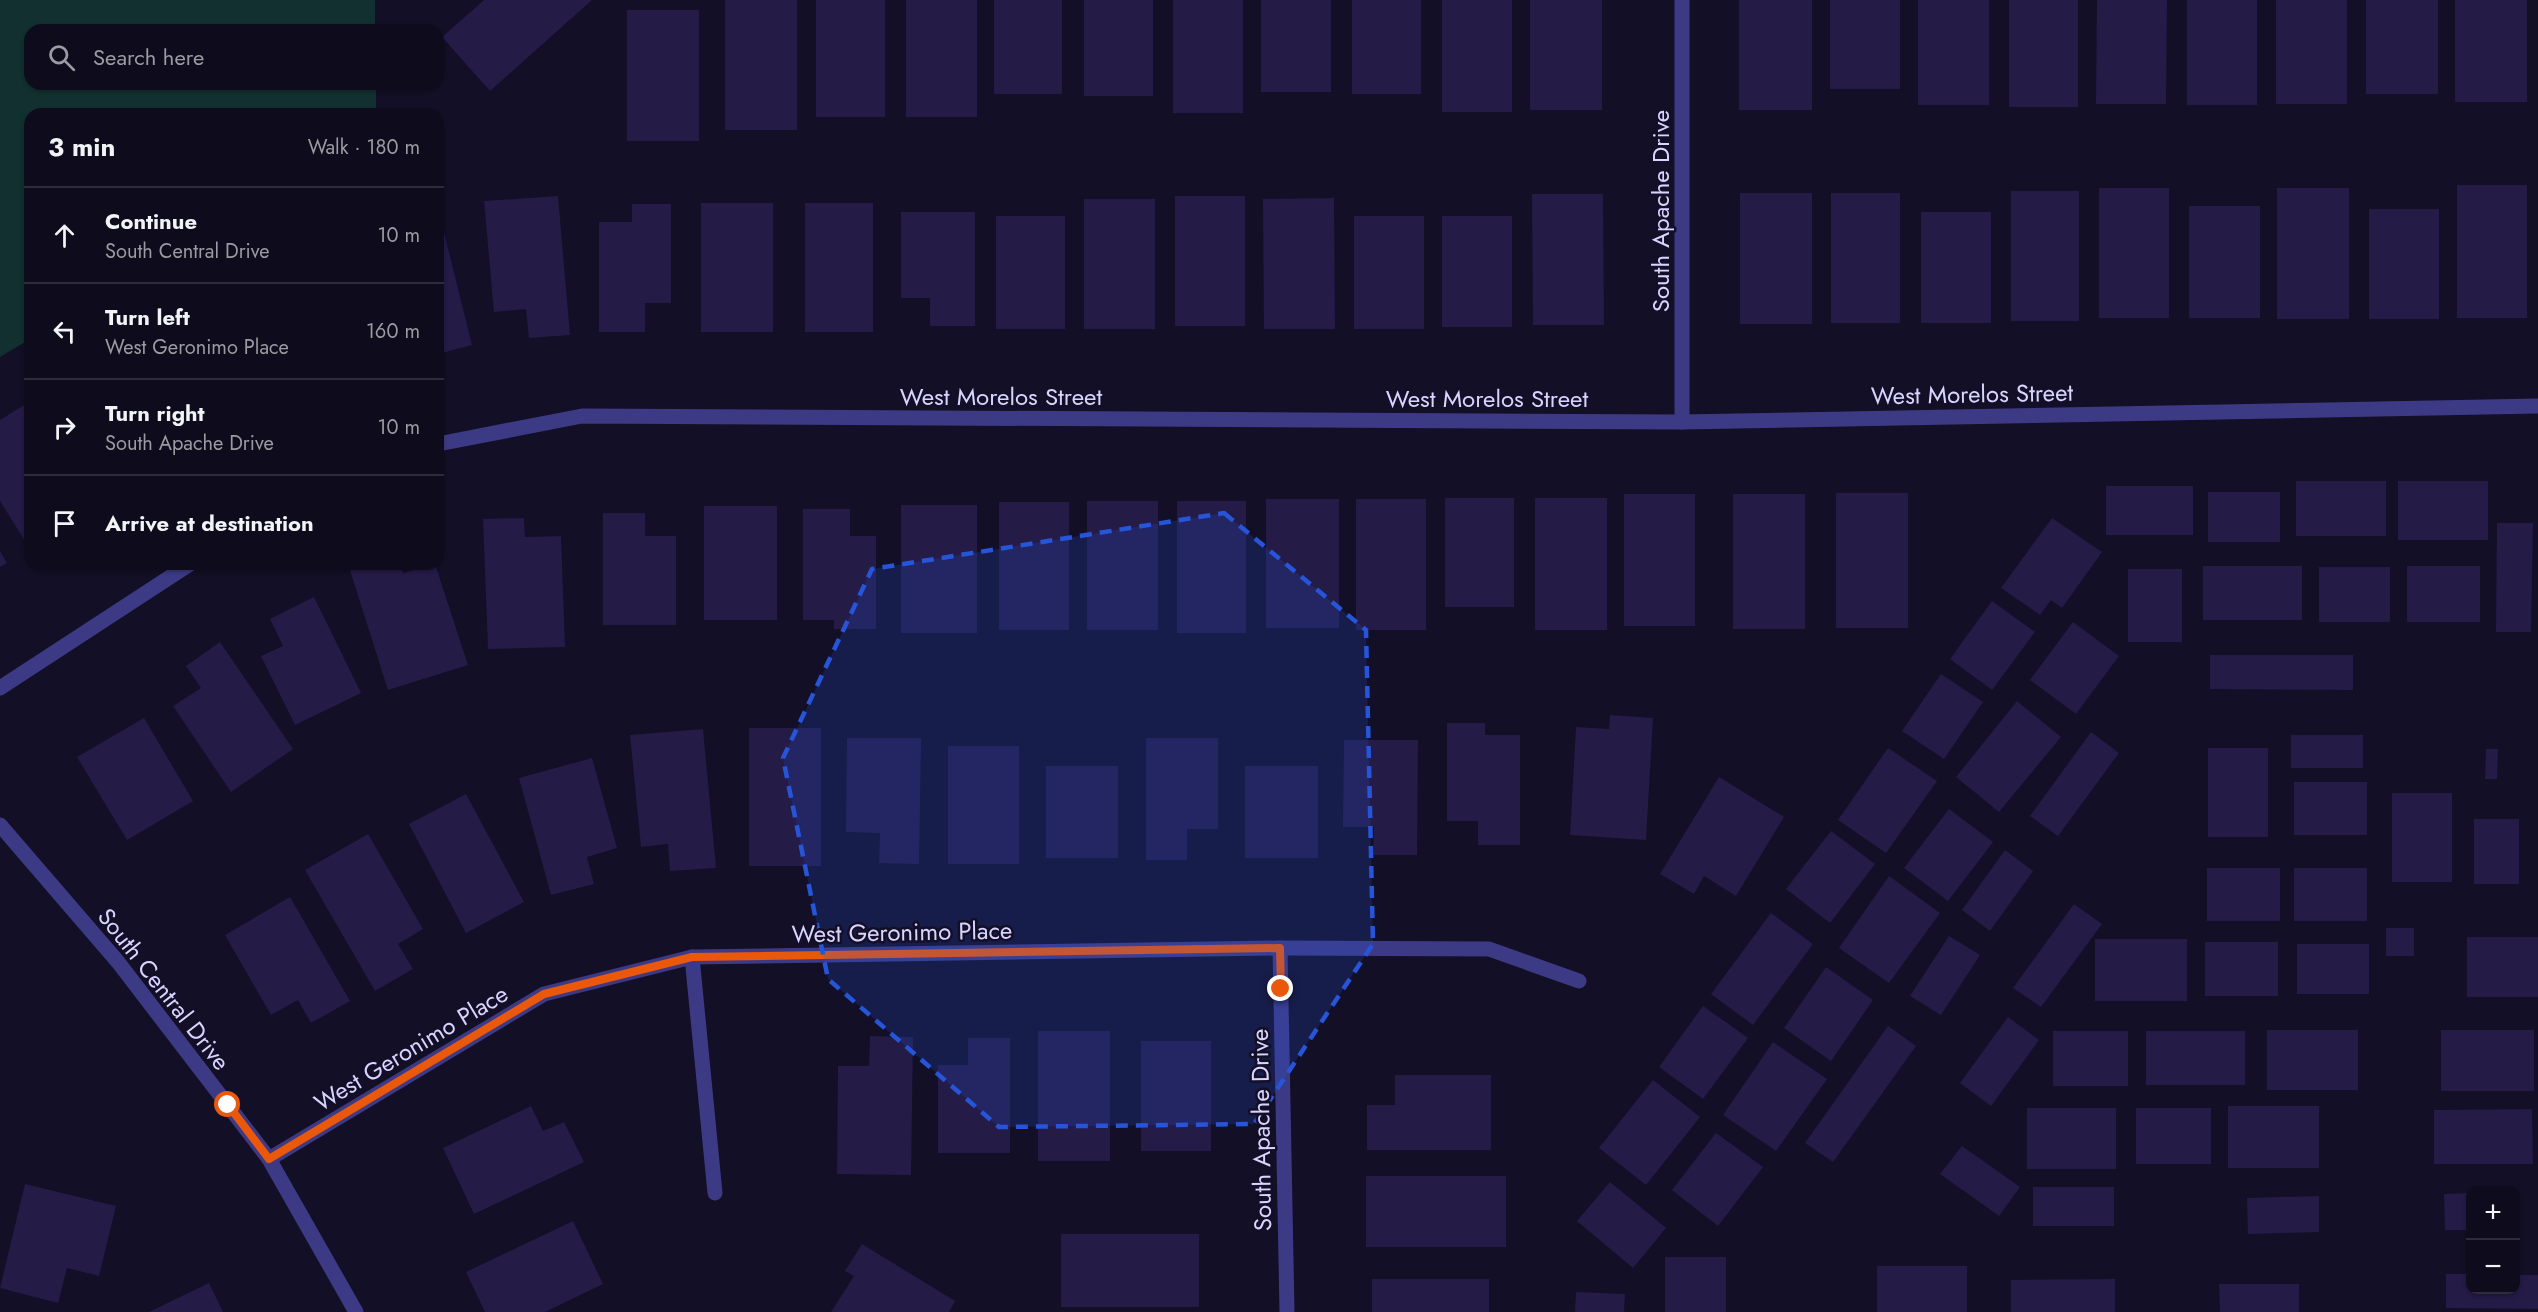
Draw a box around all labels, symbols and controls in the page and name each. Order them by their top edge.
search box [24,24,444,90]
icon: search [45,41,78,74]
text: Search here [93,41,204,73]
street label: South Apache Drive [1643,110,1678,312]
text: 3 min [48,128,115,166]
text: Walk · 180 m [308,133,420,162]
text: Continue [105,205,197,237]
icon: ahead [48,219,81,252]
text: 10 m [377,221,420,250]
text: South Central Drive [105,237,270,266]
text: Turn left [105,301,190,333]
icon: left [48,315,81,348]
text: 160 m [366,317,420,346]
text: West Geronimo Place [105,333,289,362]
street label: West Morelos Street [1871,375,2074,413]
street label: West Morelos Street [900,379,1102,414]
street label: West Morelos Street [1386,381,1588,416]
text: Turn right [105,397,205,429]
icon: right [48,411,81,444]
text: 10 m [377,413,420,442]
text: South Apache Drive [105,429,274,458]
icon: arrive [48,507,81,540]
text: Arrive at destination [105,507,314,539]
street label: South Central Drive [89,900,239,1078]
street label: West Geronimo Place [791,913,1013,951]
route end [1267,975,1293,1001]
street label: West Geronimo Place [307,976,515,1120]
street label: South Apache Drive [1242,1028,1280,1232]
route start [214,1091,240,1117]
map controls [2466,1186,2520,1294]
button: + [2466,1186,2520,1240]
button: − [2466,1240,2520,1294]

